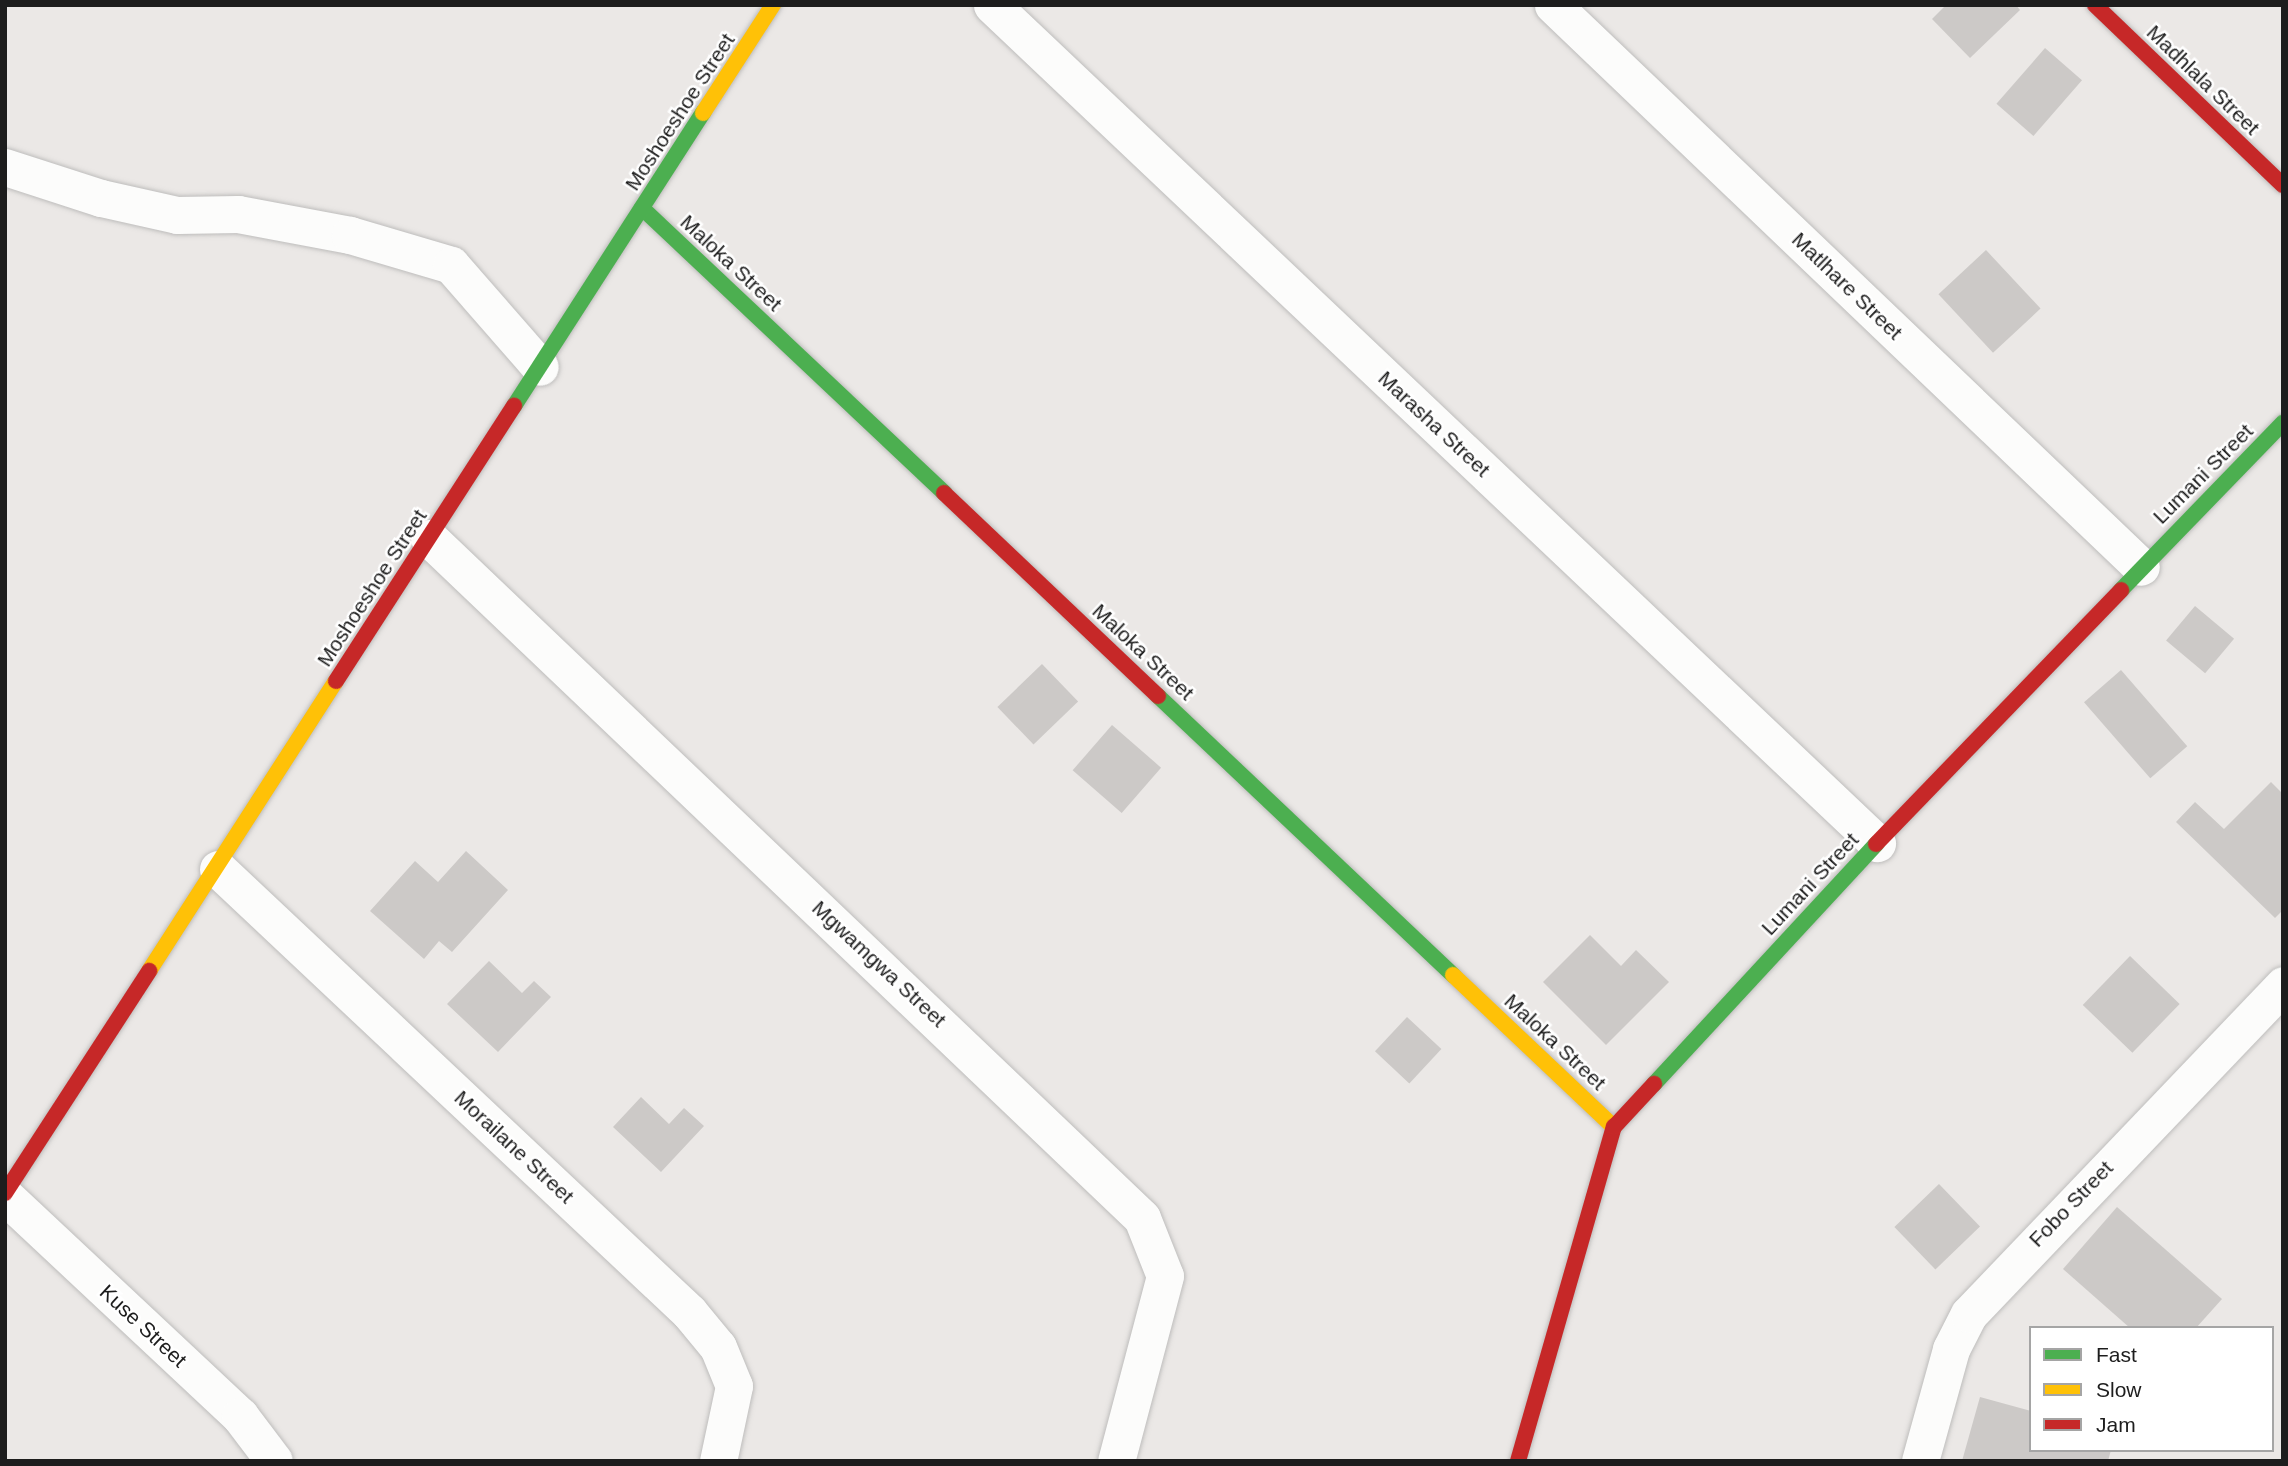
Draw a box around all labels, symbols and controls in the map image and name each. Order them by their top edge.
street label: Madhlala Street [2141,20,2265,140]
street label: Moshoeshoe Street [620,29,740,195]
street label: Maloka Street [675,210,787,316]
street label: Matlhare Street [1787,227,1907,345]
street label: Marasha Street [1373,366,1495,482]
street label: Lumani Street [2148,419,2258,529]
street label: Moshoeshoe Street [312,505,432,671]
street label: Maloka Street [1087,599,1199,705]
street label: Lumani Street [1756,828,1864,940]
street label: Mgwamgwa Street [807,895,951,1033]
street label: Maloka Street [1499,989,1611,1095]
street label: Morailane Street [449,1085,579,1209]
street label: Fobo Street [2024,1156,2118,1252]
street label: Kuse Street [94,1279,192,1373]
legend [2029,1326,2274,1452]
text: Fast [2096,1343,2137,1366]
text: Slow [2096,1378,2142,1401]
text: Jam [2096,1413,2136,1436]

